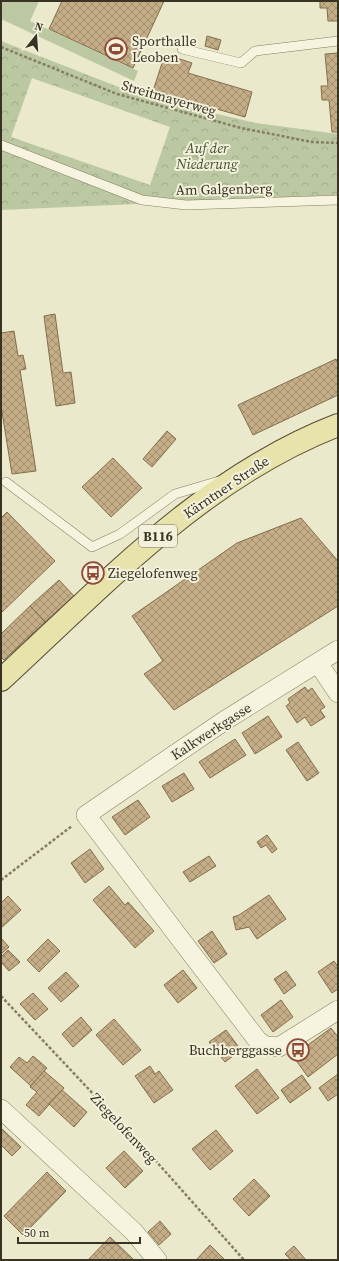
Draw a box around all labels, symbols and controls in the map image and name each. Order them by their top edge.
north arrow [16,16,56,56]
text: N [33,19,45,35]
place label: Sporthalle Leoben [132,31,197,67]
sports icon: Sporthalle Leoben [103,36,129,62]
street label: Streitmayerweg [119,75,219,121]
park label: Auf der Niederung [175,138,239,174]
street label: Am Galgenberg [175,178,273,200]
street label: Kärntner Straße [179,451,273,523]
road number: B116 [139,525,177,547]
bus stop icon: Ziegelofenweg [80,560,106,586]
place label: Ziegelofenweg [108,563,198,583]
street label: Kalkwerkgasse [167,697,255,765]
bus stop icon: Buchberggasse [285,1037,311,1063]
place label: Buchberggasse [189,1040,282,1060]
street label: Ziegelofenweg [86,1088,162,1168]
scale bar [18,1219,140,1245]
text: 50 m [24,1225,50,1241]

